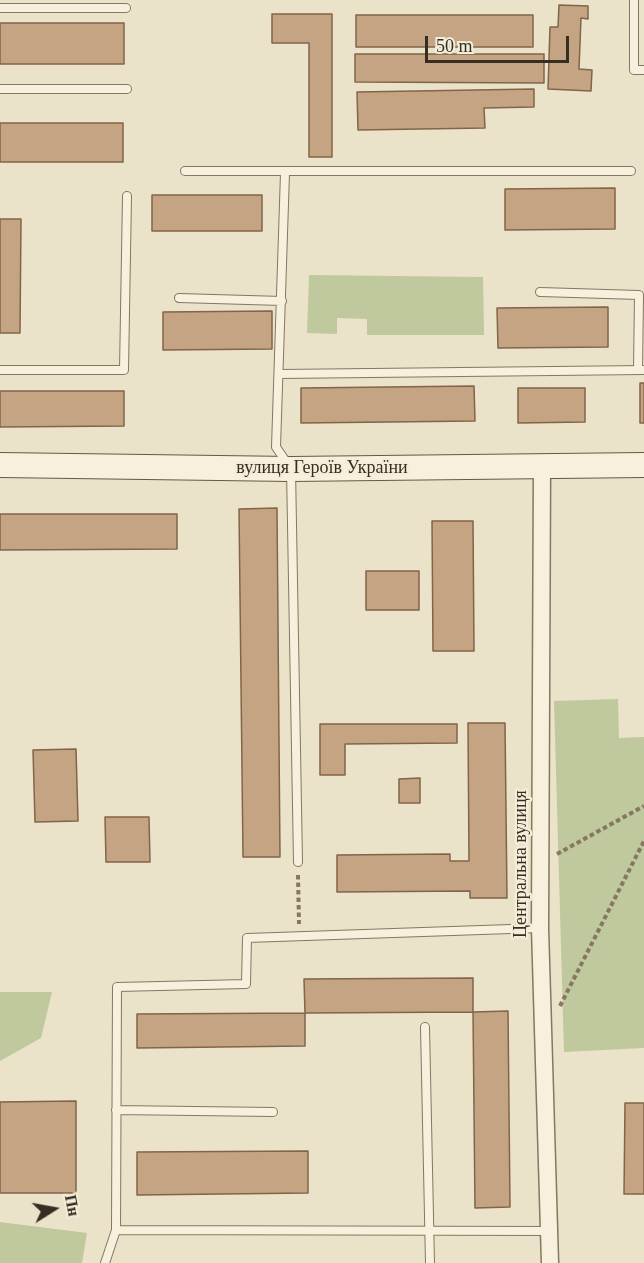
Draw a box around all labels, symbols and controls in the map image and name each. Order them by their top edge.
scale bar [428,24,572,62]
text: 50 m [436,36,473,56]
street label: вулиця Героїв України [236,457,408,479]
street label: Центральна вулиця [510,790,532,938]
north arrow [24,1179,84,1239]
text: Пн [62,1193,83,1218]

